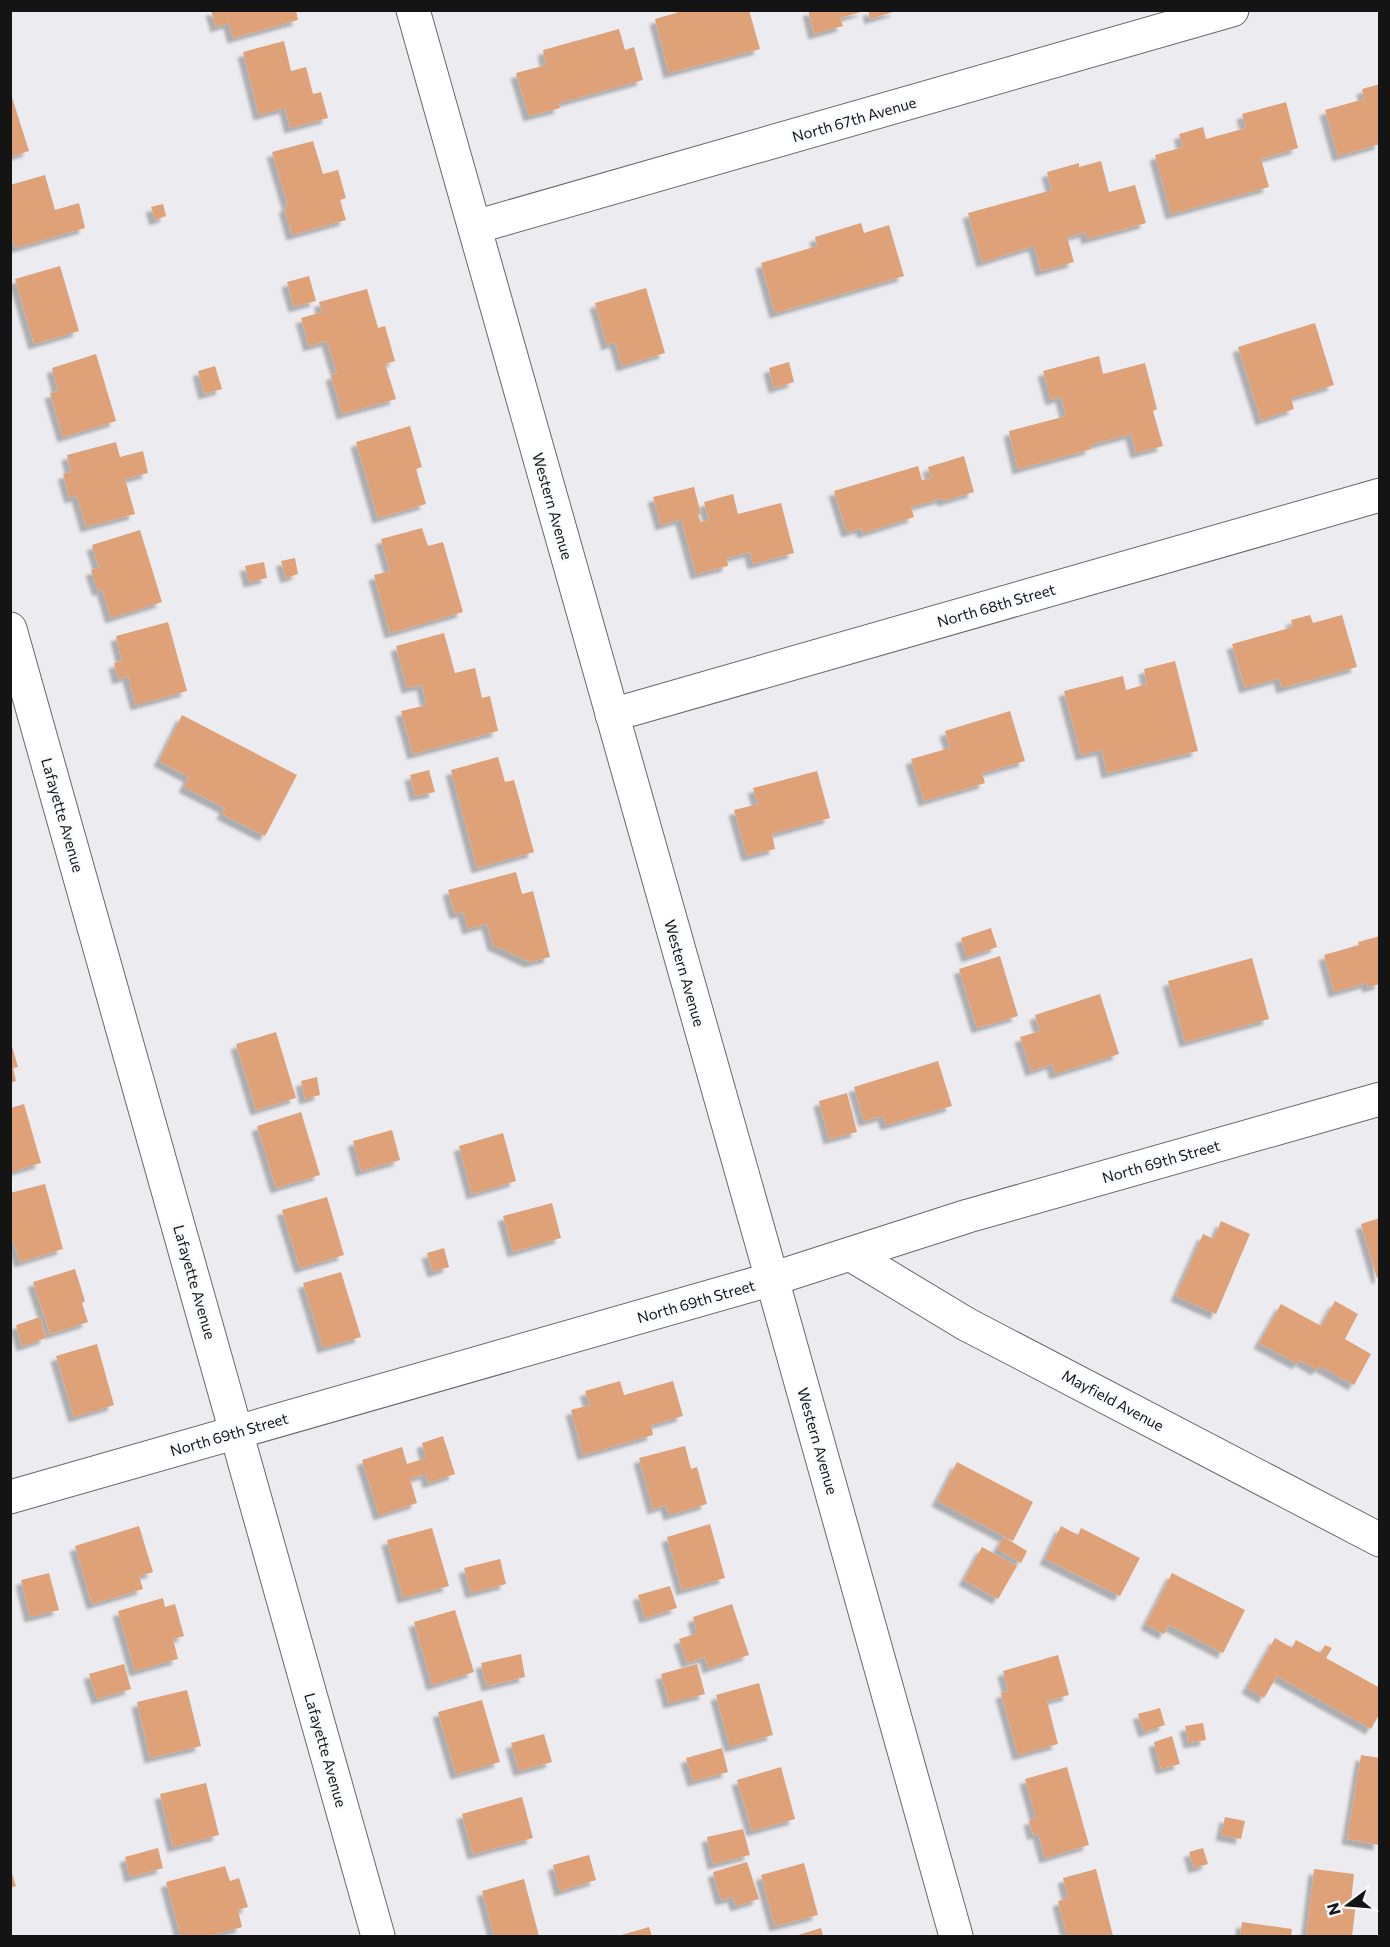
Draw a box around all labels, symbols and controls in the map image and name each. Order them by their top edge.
street label: North 67th Avenue [790,93,918,145]
street label: Western Avenue [529,450,577,562]
street label: North 68th Street [935,580,1057,630]
street label: Lafayette Avenue [38,756,88,874]
street label: Western Avenue [661,917,709,1029]
street label: North 69th Street [1100,1136,1222,1186]
street label: Lafayette Avenue [170,1223,220,1341]
street label: North 69th Street [635,1276,757,1326]
street label: Mayfield Avenue [1059,1366,1167,1434]
street label: Western Avenue [794,1385,842,1497]
street label: North 69th Street [168,1409,290,1459]
street label: Lafayette Avenue [301,1691,351,1809]
north arrow [1318,1875,1378,1935]
text: N [1322,1901,1344,1918]

